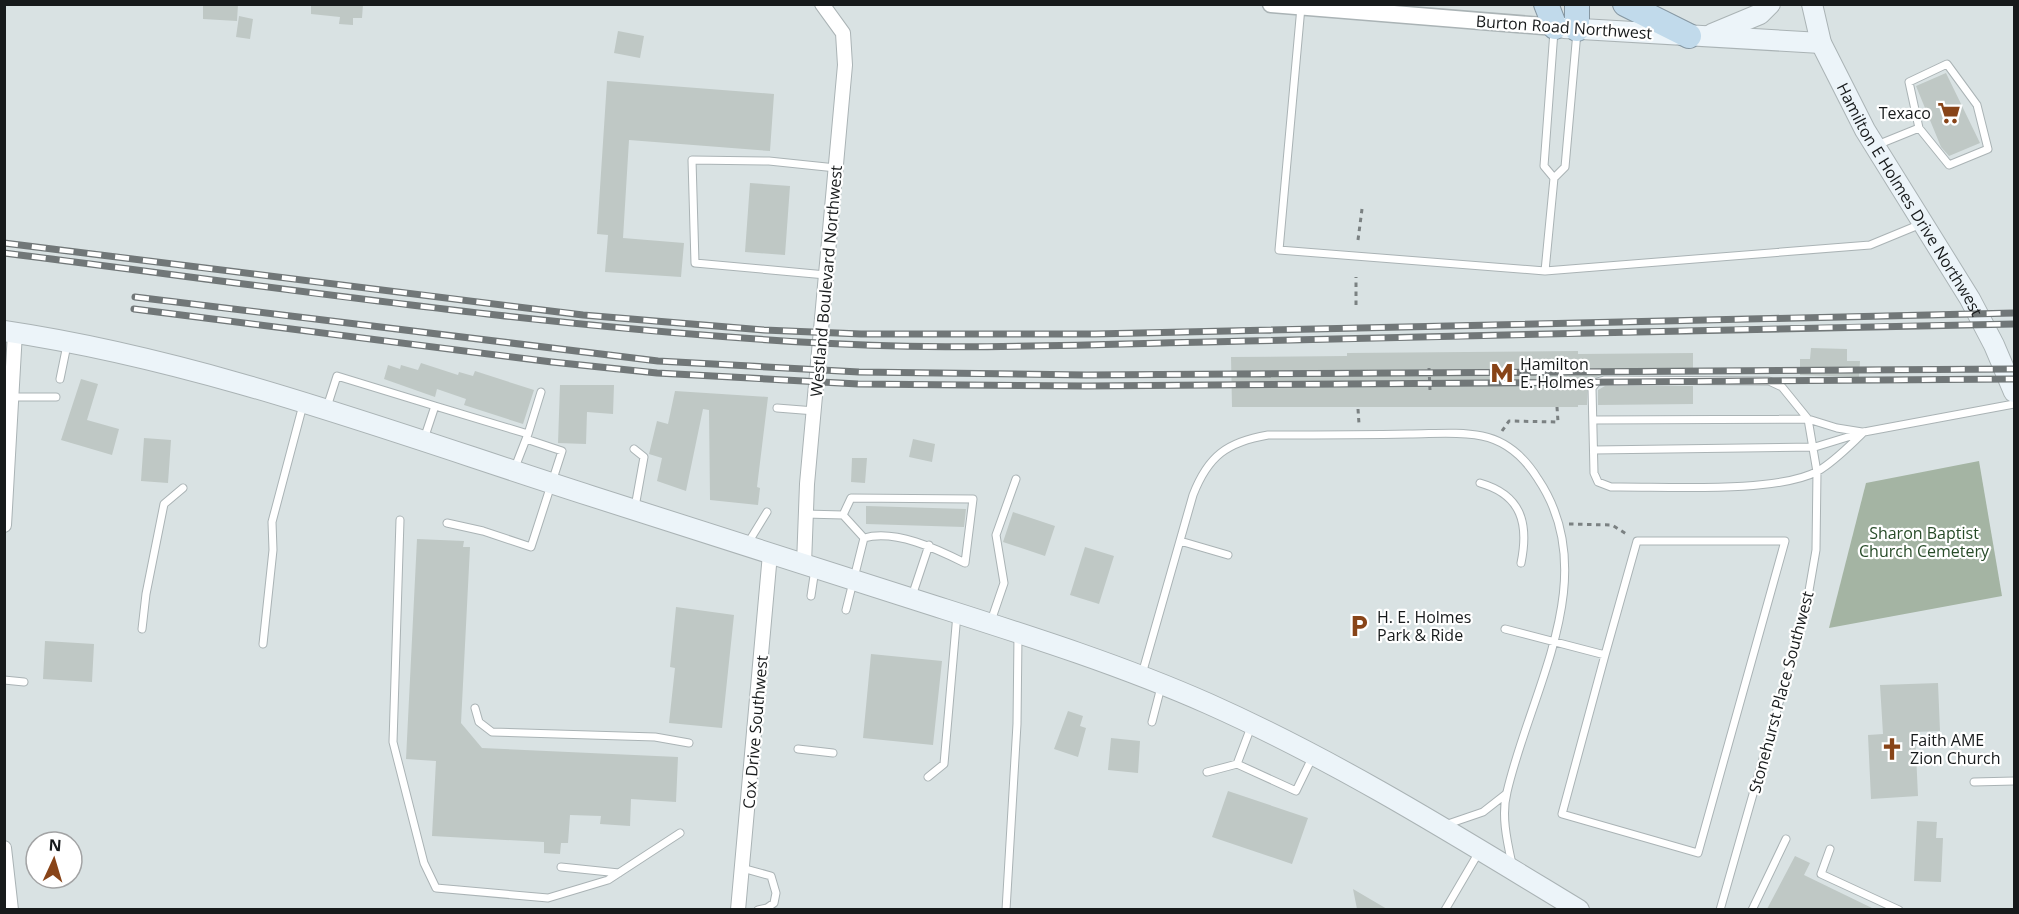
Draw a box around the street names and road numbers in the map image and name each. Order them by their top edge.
street label: Burton Road Northwest [1475,10,1653,44]
street label: Hamilton E Holmes Drive Northwest [1832,79,1988,320]
street label: Westland Boulevard Northwest [805,164,847,398]
street label: Stonehurst Place Southwest [1743,588,1819,795]
street label: Cox Drive Southwest [737,654,773,810]

